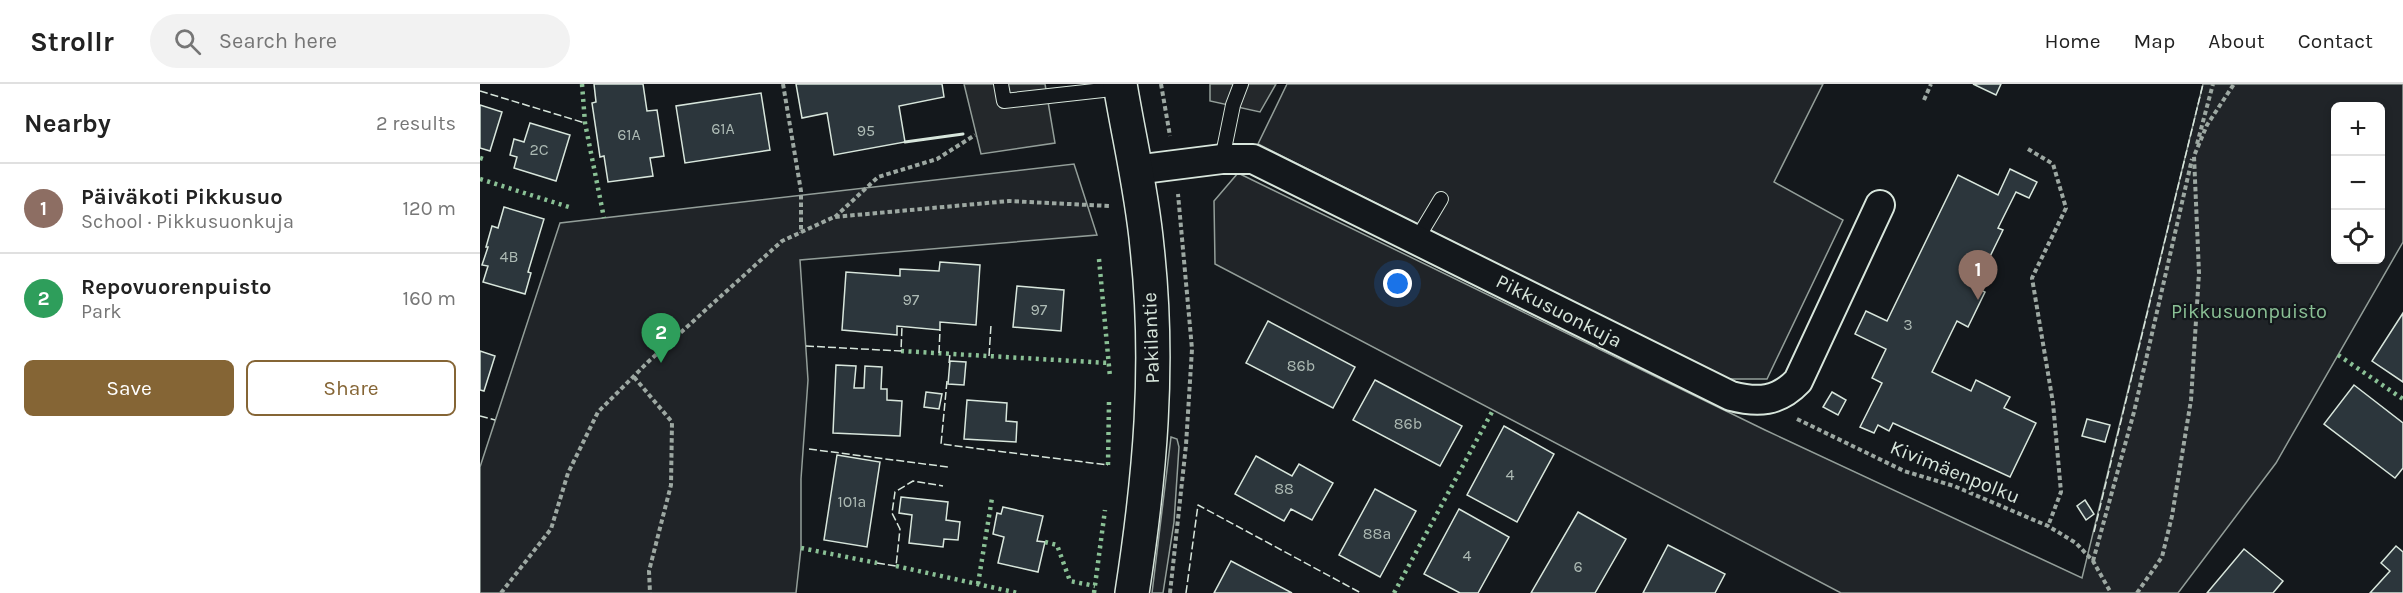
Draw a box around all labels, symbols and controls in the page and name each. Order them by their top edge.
search box [150,14,570,68]
text: Strollr [30,25,114,58]
icon: search [171,25,204,58]
text: Search here [219,28,337,54]
text: Home [2045,29,2101,53]
text: Map [2134,29,2175,53]
text: About [2208,29,2265,53]
text: Contact [2298,29,2373,53]
map controls [2331,102,2385,264]
button: + [2331,102,2385,156]
text: Nearby [24,108,111,139]
text: 2 results [376,112,456,135]
house number: 61A [711,119,735,138]
house number: 95 [857,121,875,140]
house number: 61A [617,125,641,144]
house number: 2C [529,140,549,159]
button: − [2331,156,2385,210]
text: Päiväkoti Pikkusuo [81,184,283,210]
text: 1 [40,197,47,220]
text: 120 m [402,197,456,220]
text: School · Pikkusuonkuja [81,210,294,233]
button: locate [2331,210,2385,264]
house number: 4B [500,247,518,266]
pin: 1 [1958,250,1998,300]
your location [1383,269,1412,298]
street label: Pikkusuonkuja [1492,269,1626,353]
text: Repovuorenpuisto [81,274,272,300]
text: 2 [37,287,50,310]
text: 160 m [403,287,456,310]
house number: 97 [903,290,920,309]
street label: Pakilantie [1138,292,1164,384]
text: Park [81,300,122,323]
house number: 97 [1031,300,1048,319]
park label: Pikkusuonpuisto [2171,300,2327,323]
pin: 2 [642,314,681,363]
house number: 3 [1903,315,1913,334]
house number: 86b [1287,356,1315,375]
button: Save [24,360,234,416]
button: Share [246,360,456,416]
house number: 86b [1394,414,1422,433]
street label: Kivimäenpolku [1887,436,2023,508]
house number: 4 [1506,465,1515,484]
house number: 88 [1274,479,1294,498]
house number: 101a [838,492,866,511]
house number: 88a [1363,524,1391,543]
house number: 4 [1463,546,1472,565]
house number: 6 [1573,557,1583,576]

